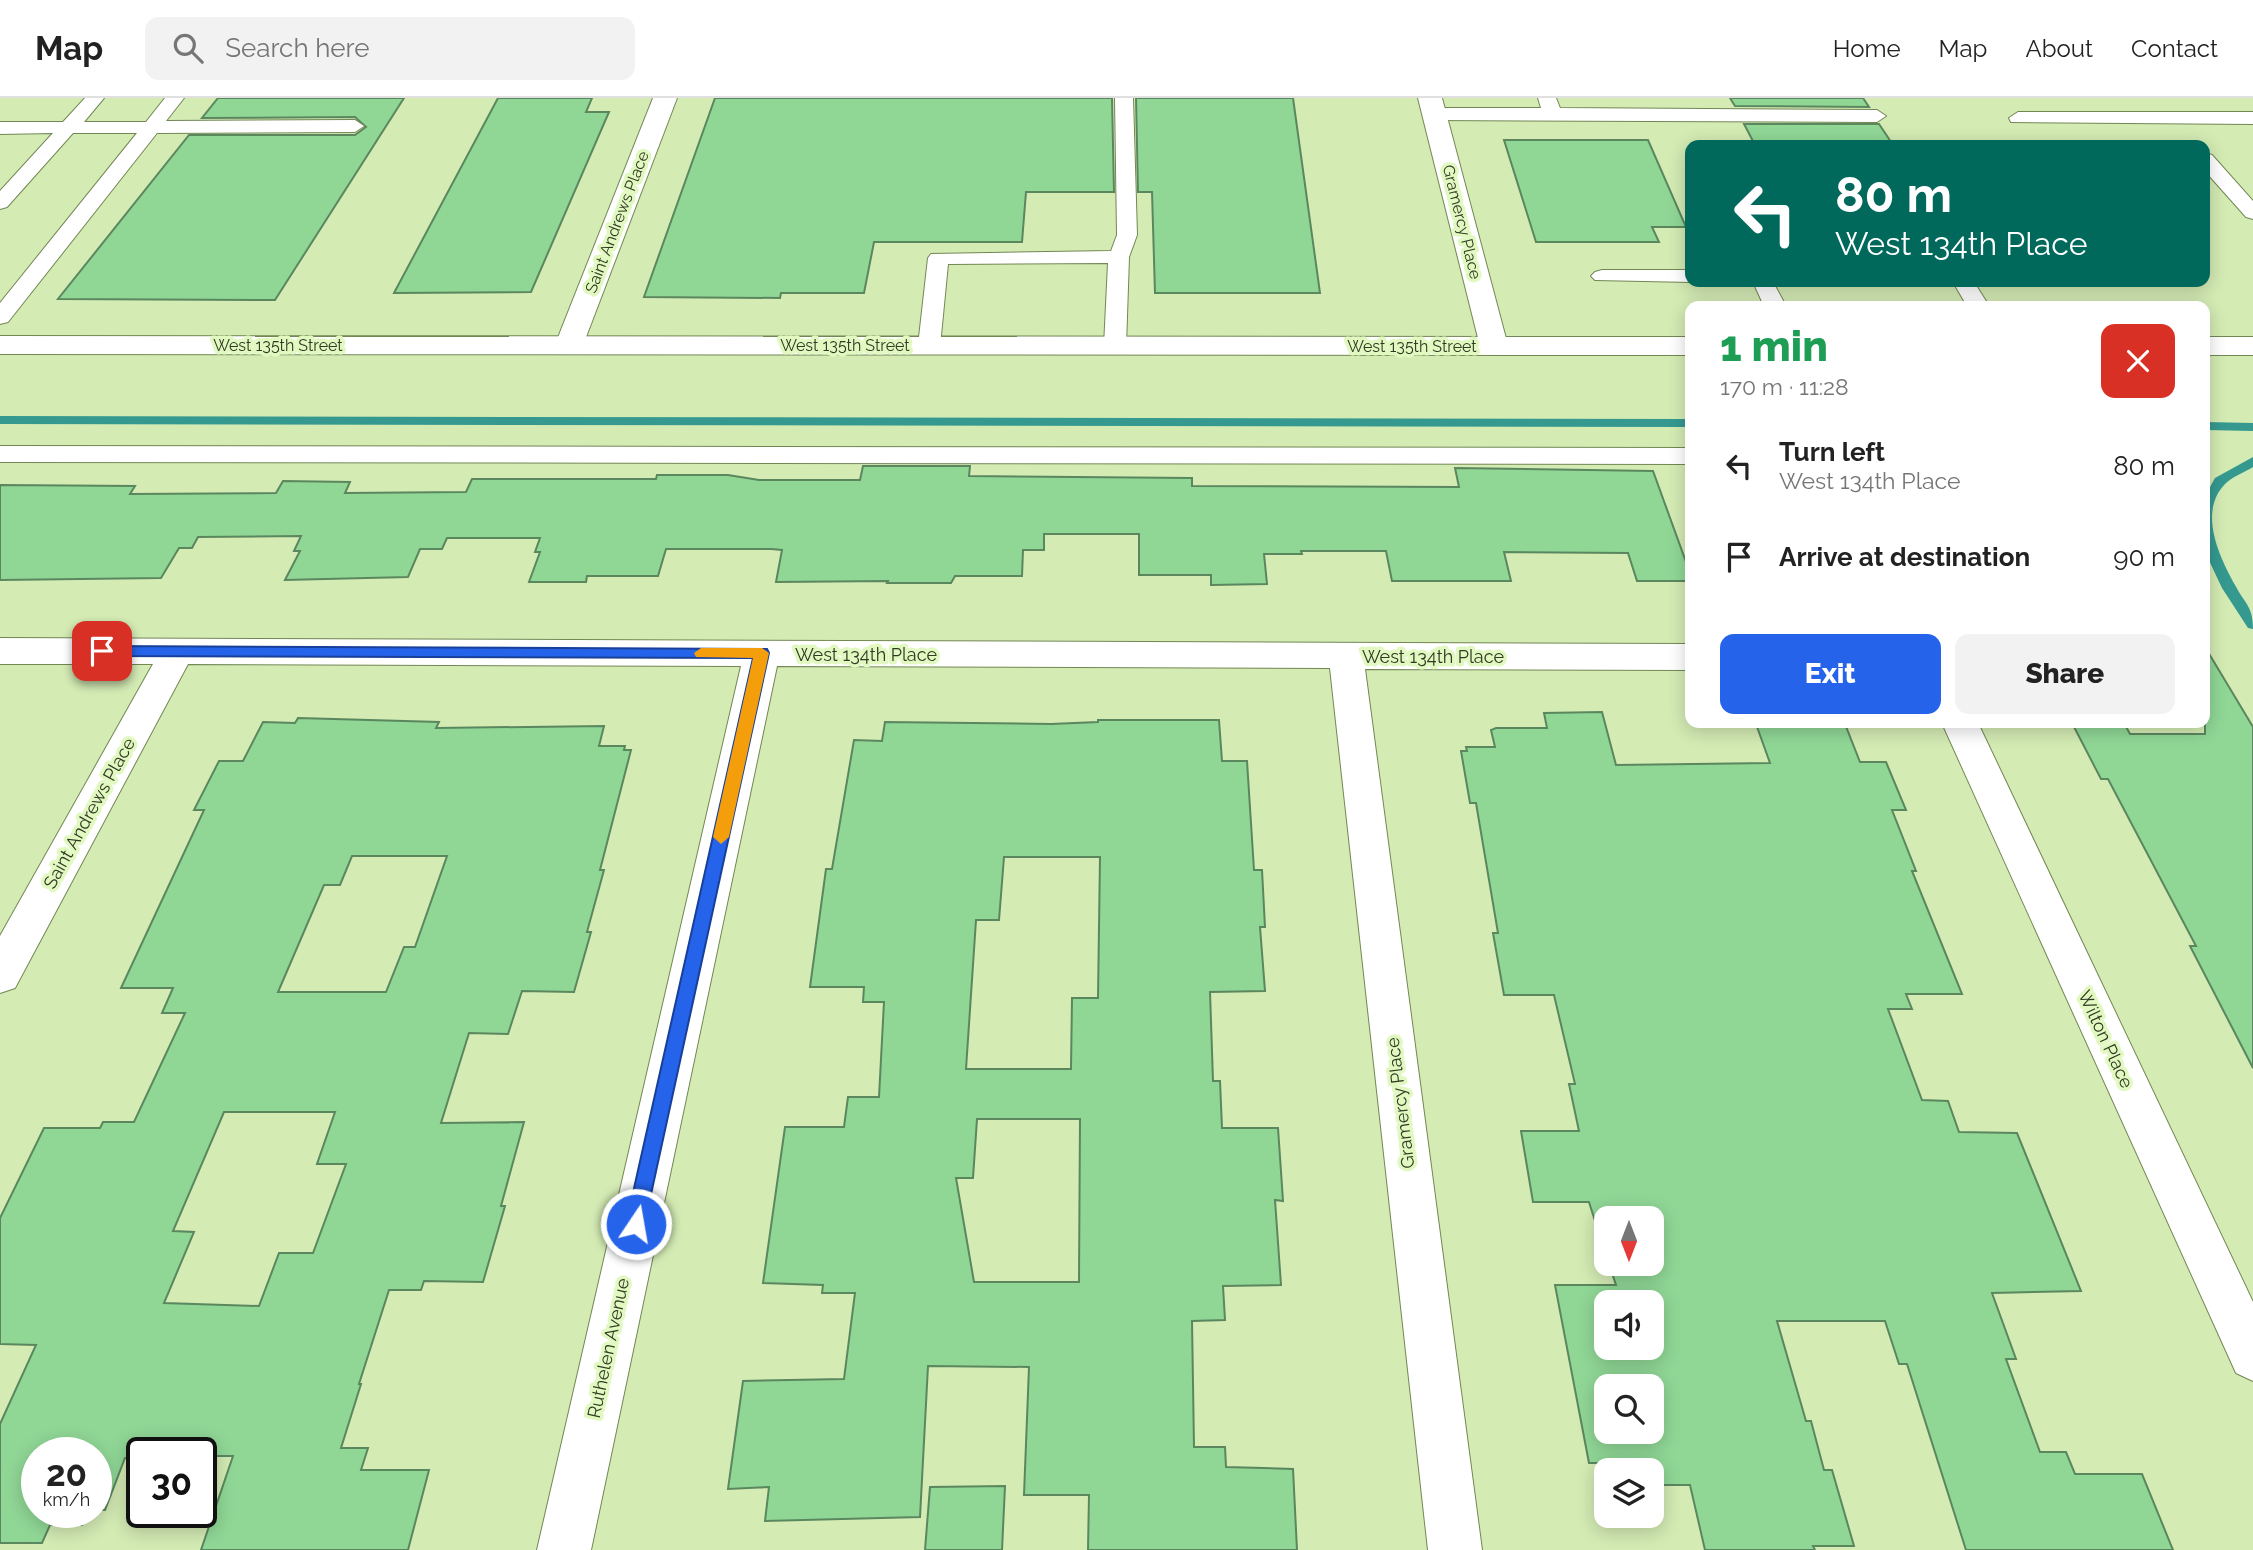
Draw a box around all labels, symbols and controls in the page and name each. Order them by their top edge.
search box [145,17,635,80]
text: Map [35,29,103,68]
icon: search [169,29,207,67]
text: Search here [225,33,370,63]
text: Home [1833,34,1901,63]
text: Map [1939,34,1987,63]
text: About [2025,34,2093,63]
text: Contact [2131,34,2218,63]
street label: Saint Andrews Place [581,148,653,296]
street label: Gramercy Place [1439,163,1485,281]
text: 80 m [1835,166,1952,223]
icon: left [1720,168,1811,259]
text: West 134th Place [1835,225,2088,262]
text: 1 min [1720,322,1828,371]
button: close [2101,324,2175,398]
street label: West 135th Street [213,336,343,355]
street label: West 135th Street [780,336,910,355]
street label: West 135th Street [1347,337,1477,356]
text: 170 m · 11:28 [1720,373,1849,400]
text: Turn left [1779,437,1885,467]
icon: left [1720,447,1758,485]
text: 80 m [2113,451,2175,481]
text: West 134th Place [1779,467,1960,494]
icon: arrive [1720,538,1758,576]
text: Arrive at destination [1779,542,2030,572]
text: 90 m [2113,542,2175,572]
pin [72,621,132,681]
icon: arrive [83,632,121,670]
button: Exit [1720,634,1941,714]
button: Share [1955,634,2175,714]
street label: West 134th Place [795,644,937,665]
street label: West 134th Place [1362,646,1504,667]
street label: Saint Andrews Place [39,734,139,892]
street label: Wilton Place [2074,987,2138,1092]
street label: Gramercy Place [1381,1036,1418,1170]
position arrow [599,1187,673,1261]
north arrow [1594,1206,1664,1276]
map controls [1594,1206,1664,1528]
street label: Ruthelen Avenue [583,1276,633,1420]
button: sound [1594,1290,1664,1360]
button: search [1594,1374,1664,1444]
speed limit sign: 30 [126,1437,217,1528]
text: 20 [46,1453,87,1494]
button: layers [1594,1458,1664,1528]
text: km/h [43,1489,90,1510]

